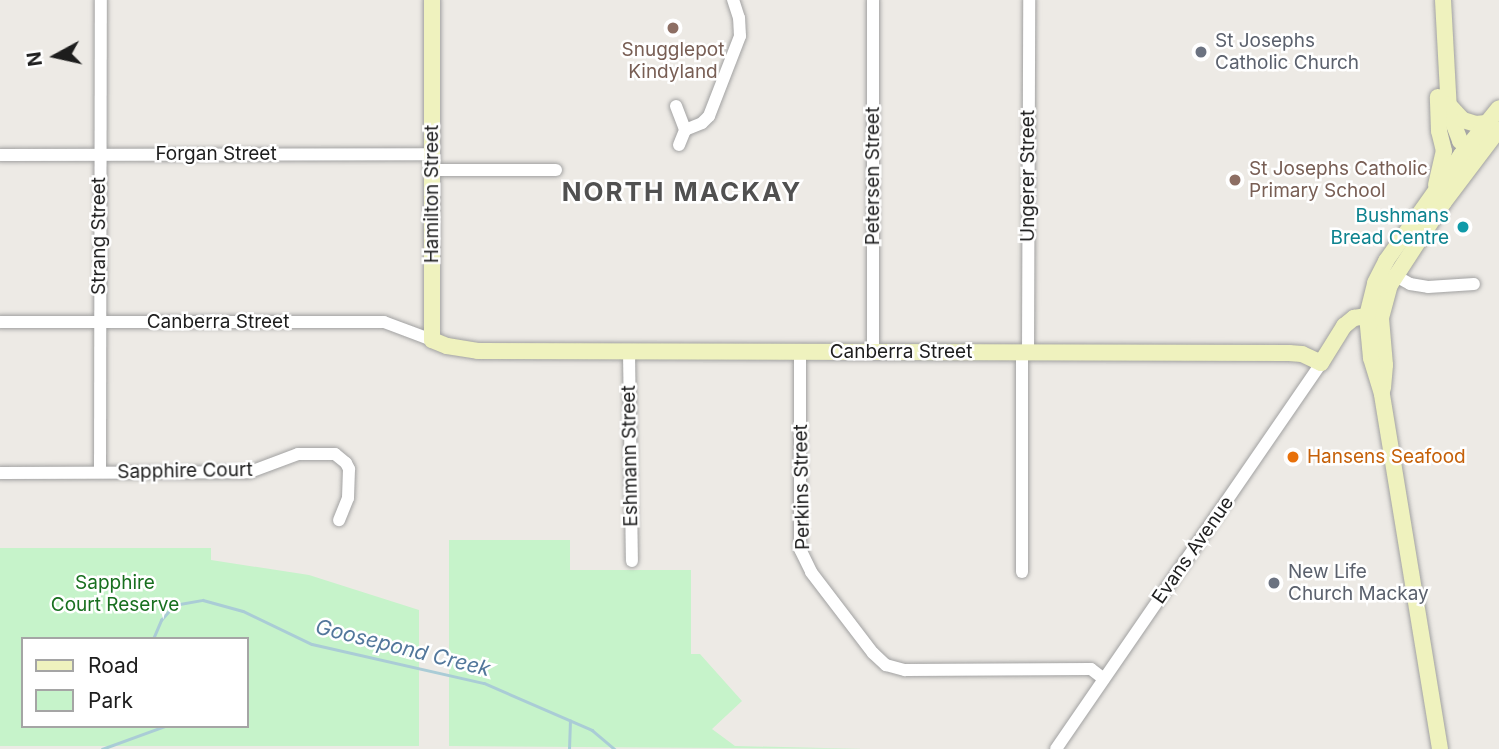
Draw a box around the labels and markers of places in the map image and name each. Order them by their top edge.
marker: Snugglepot Kindyland [665,20,681,36]
place label: St Josephs Catholic Church [1215,30,1359,74]
place label: Snugglepot Kindyland [622,39,724,83]
marker: St Josephs Catholic Church [1193,44,1209,60]
place label: St Josephs Catholic Primary School [1249,158,1428,202]
marker: St Josephs Catholic Primary School [1227,172,1243,188]
place label: Bushmans Bread Centre [1331,205,1449,249]
marker: Bushmans Bread Centre [1455,219,1471,235]
place label: Hansens Seafood [1307,446,1466,468]
marker: Hansens Seafood [1285,449,1301,465]
place label: New Life Church Mackay [1288,561,1429,605]
marker: New Life Church Mackay [1266,575,1282,591]

